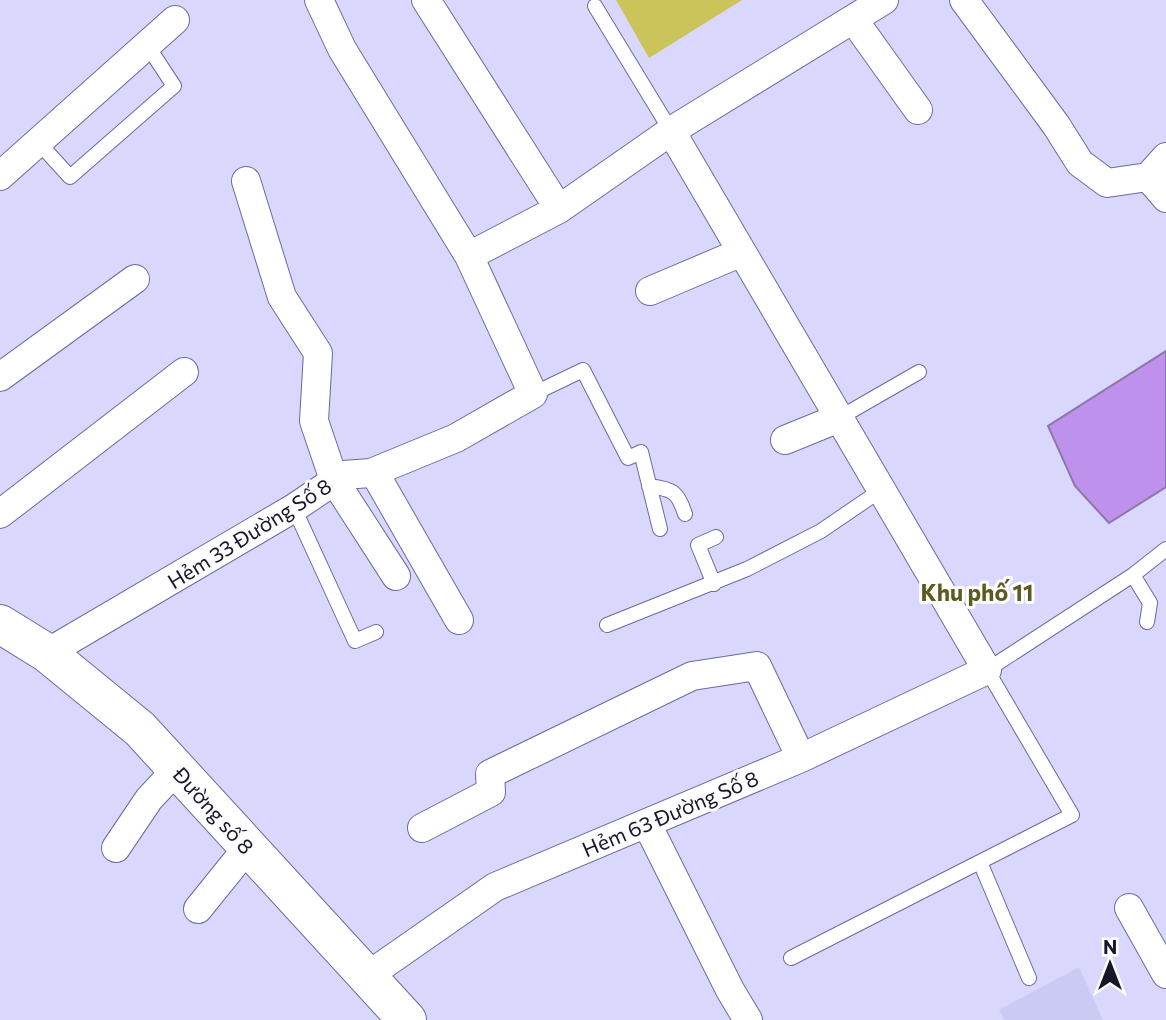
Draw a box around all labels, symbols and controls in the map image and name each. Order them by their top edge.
street label: Hẻm 33 Đường Số 8 [163,473,335,593]
district label: Khu phố 11 [921,578,1033,606]
street label: Đường số 8 [168,761,260,859]
street label: Hẻm 63 Đường Số 8 [578,765,762,861]
north arrow [1075,929,1145,999]
text: N [1103,935,1117,958]

